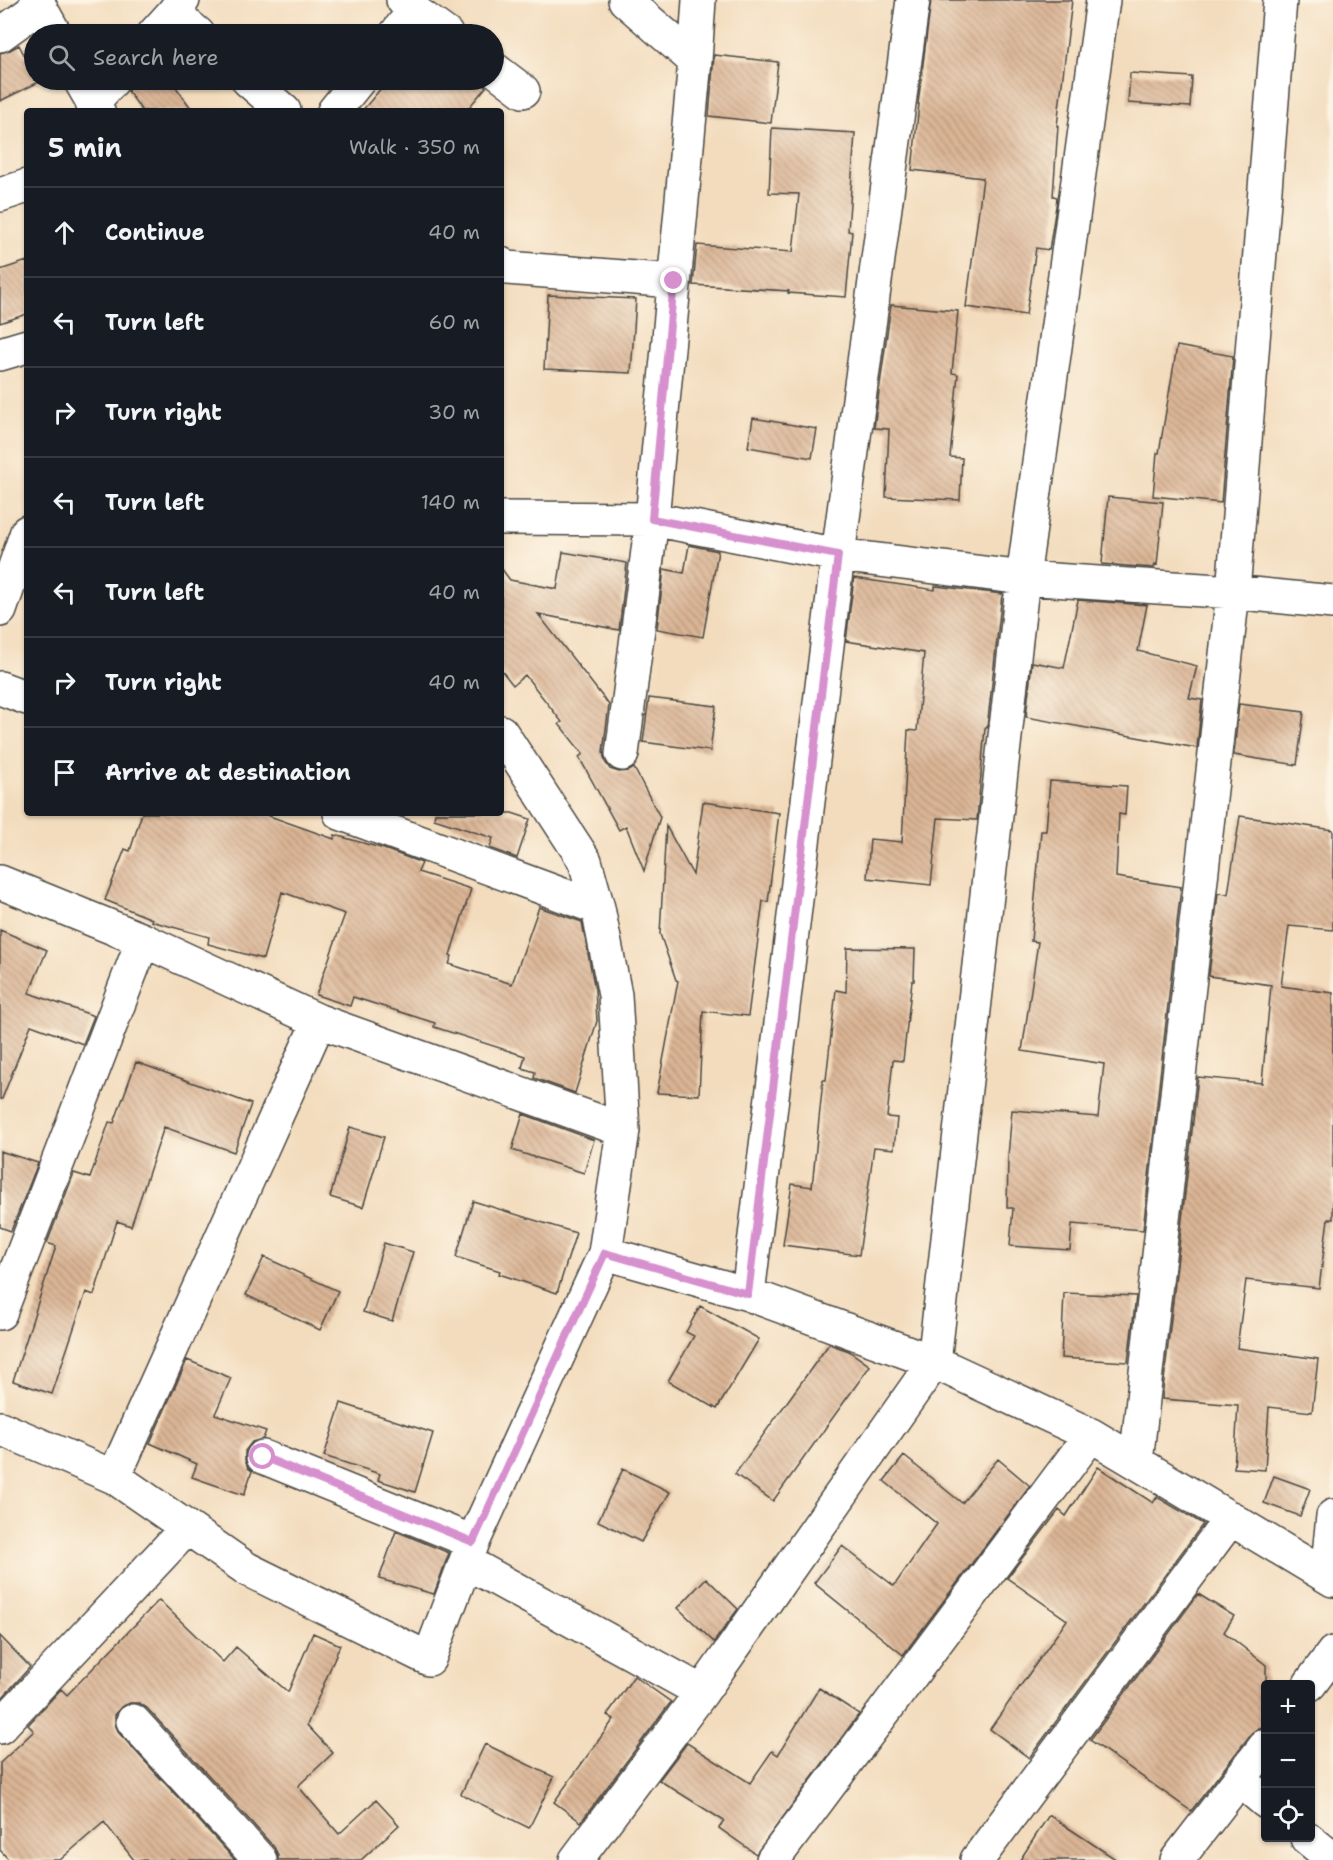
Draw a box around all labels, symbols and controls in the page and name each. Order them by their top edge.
search box [24,24,504,90]
icon: search [45,41,78,74]
text: Search here [93,43,219,72]
text: 5 min [48,130,122,165]
text: Walk · 350 m [349,134,480,160]
icon: ahead [48,216,81,249]
text: Continue [105,218,205,247]
text: 40 m [428,219,480,245]
route end [660,267,686,293]
icon: left [48,306,81,339]
text: Turn left [105,308,204,337]
text: 60 m [428,309,480,335]
icon: right [48,396,81,429]
text: Turn right [105,398,222,427]
text: 30 m [428,399,480,425]
icon: left [48,486,81,519]
text: Turn left [105,488,204,517]
text: 140 m [421,489,480,515]
icon: left [48,576,81,609]
text: Turn left [105,578,204,607]
text: 40 m [428,579,480,605]
icon: right [48,666,81,699]
text: Turn right [105,668,222,697]
text: 40 m [428,669,480,695]
icon: arrive [48,756,81,789]
text: Arrive at destination [105,758,351,787]
route start [249,1443,275,1469]
map controls [1261,1680,1315,1842]
button: + [1261,1680,1315,1734]
button: − [1261,1734,1315,1788]
button: locate [1261,1788,1315,1842]

